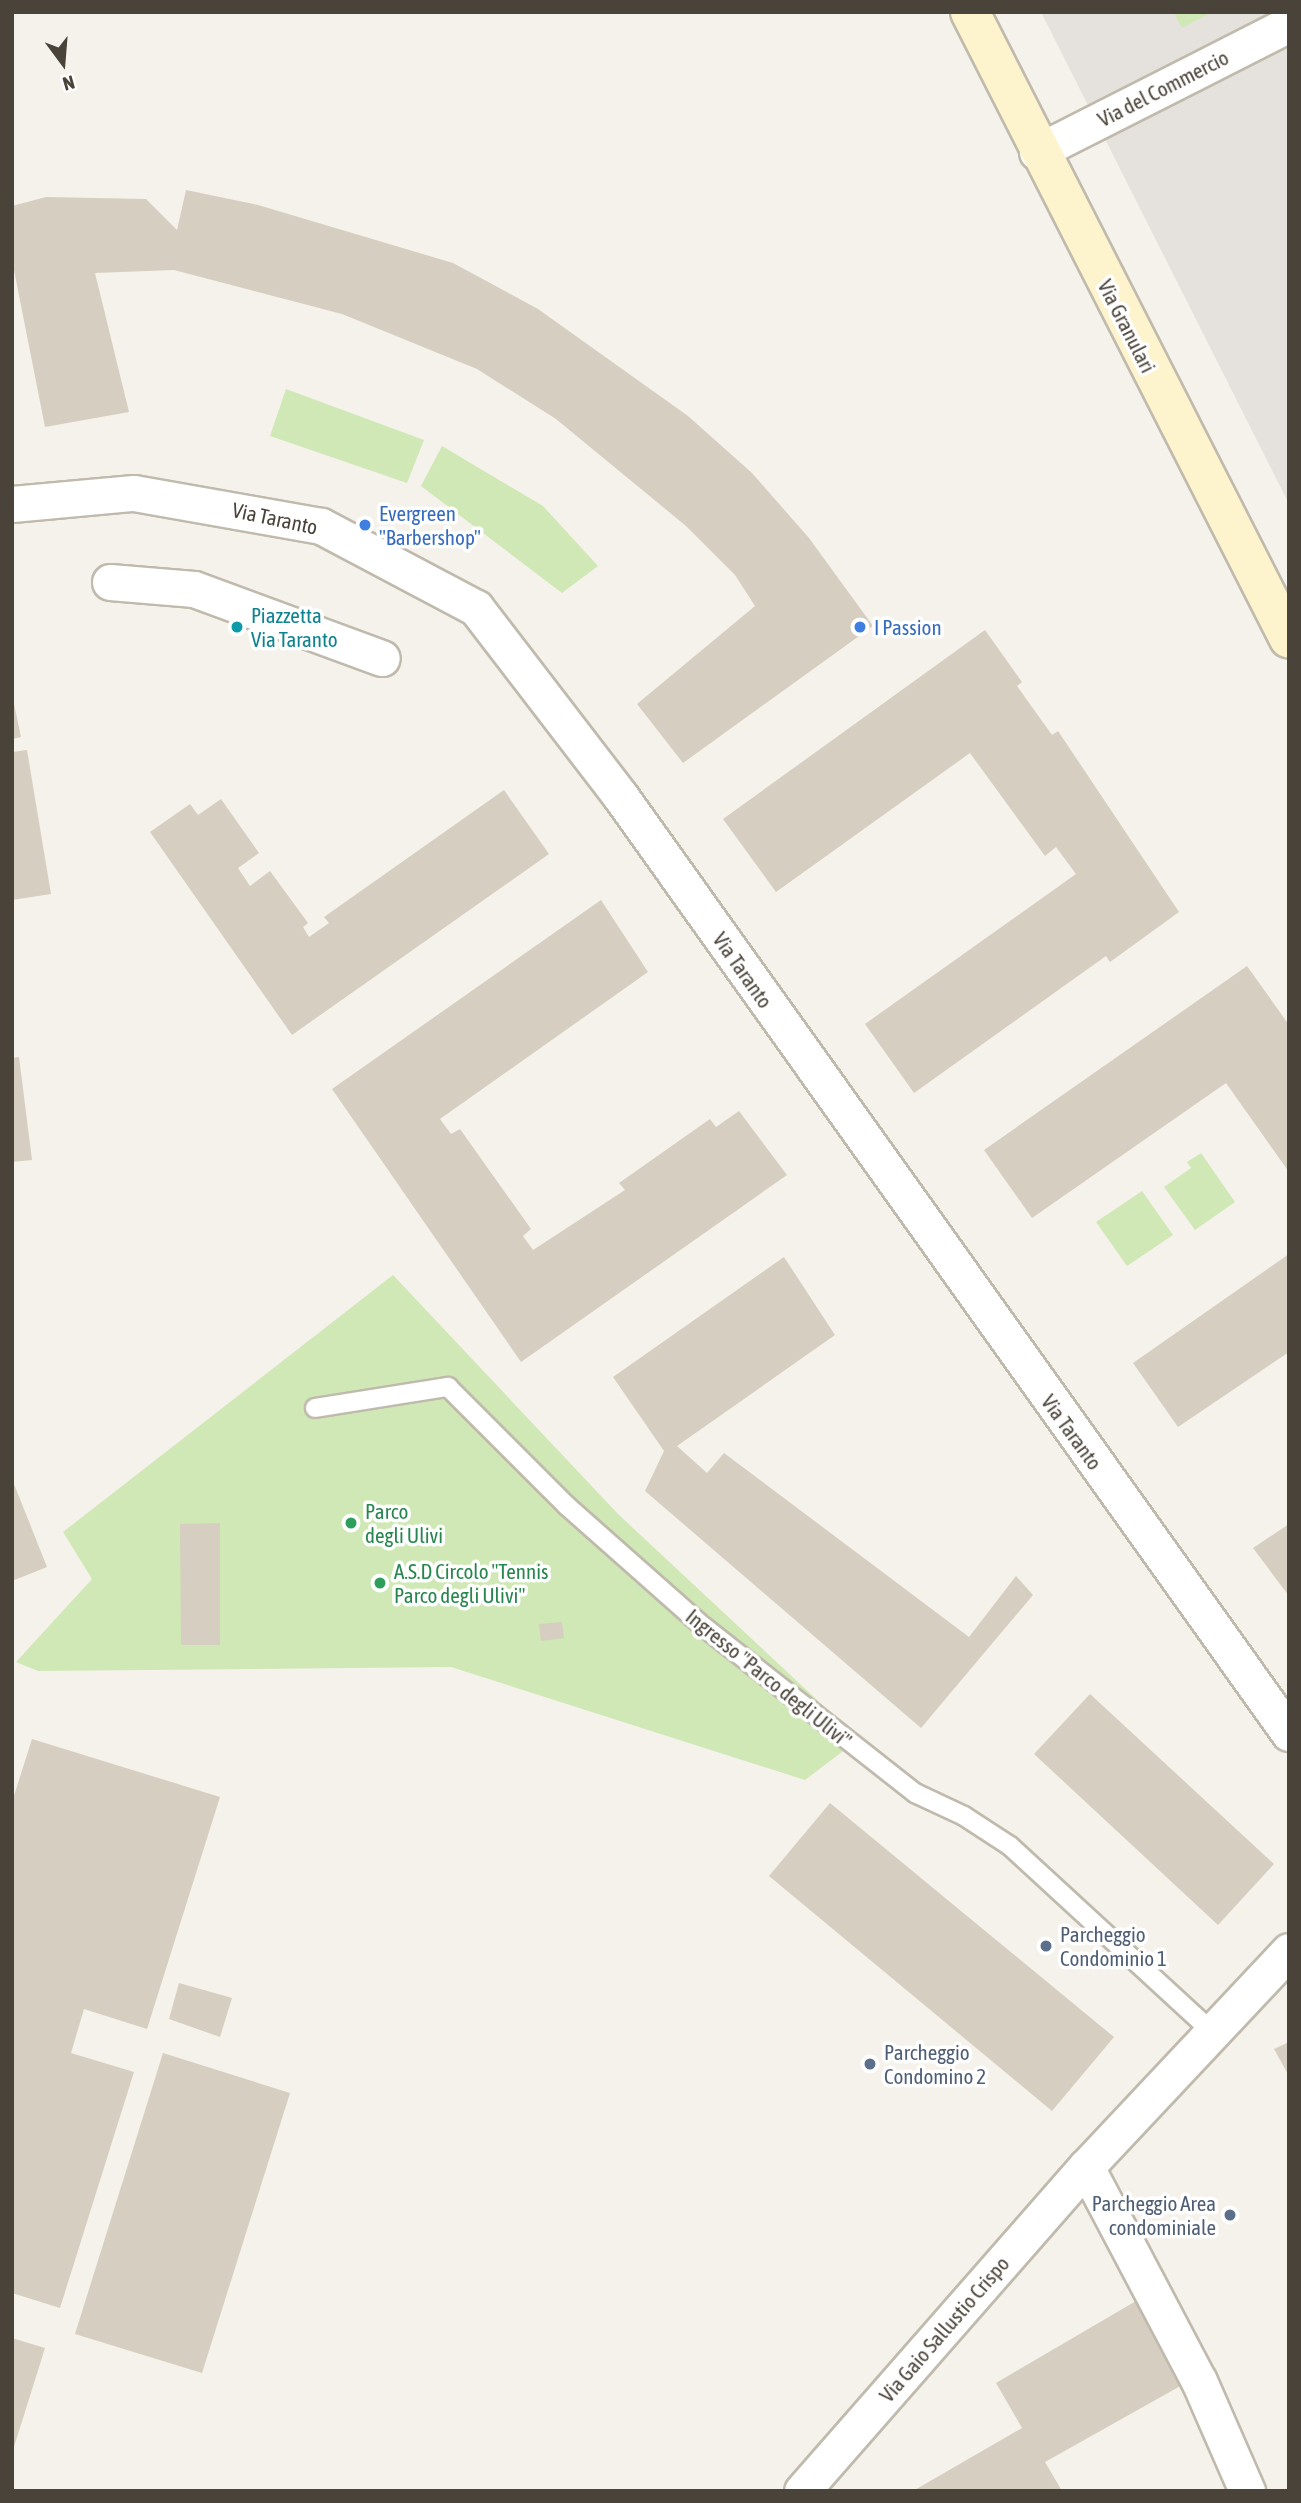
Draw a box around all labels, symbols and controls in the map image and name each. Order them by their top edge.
north arrow [28,28,98,98]
street label: Via del Commercio [1093,44,1233,132]
text: N [60,71,77,95]
street label: Via Granulari [1093,275,1161,377]
street label: Via Taranto [230,497,320,539]
place label: Evergreen "Barbershop" [379,500,481,550]
marker: Evergreen "Barbershop" [357,517,373,533]
place label: Piazzetta Via Taranto [251,602,338,652]
place label: I Passion [874,614,942,640]
marker: Piazzetta Via Taranto [229,619,245,635]
marker: I Passion [852,619,868,635]
street label: Via Taranto [708,927,778,1013]
street label: Via Taranto [1036,1390,1108,1474]
place label: Parco degli Ulivi [365,1498,443,1548]
marker: Parco degli Ulivi [343,1515,359,1531]
place label: A.S.D Circolo "Tennis Parco degli Ulivi" [394,1558,548,1608]
marker: A.S.D Circolo "Tennis Parco degli Ulivi" [372,1575,388,1591]
street label: Ingresso "Parco degli Ulivi" [681,1603,857,1753]
place label: Parcheggio Condominio 1 [1060,1921,1167,1971]
marker: Parcheggio Condominio 1 [1038,1938,1054,1954]
place label: Parcheggio Condomino 2 [884,2039,986,2089]
marker: Parcheggio Condomino 2 [862,2056,878,2072]
place label: Parcheggio Area condominiale [1092,2190,1216,2240]
marker: Parcheggio Area condominiale [1222,2207,1238,2223]
street label: Via Gaio Sallustio Crispo [874,2251,1014,2407]

